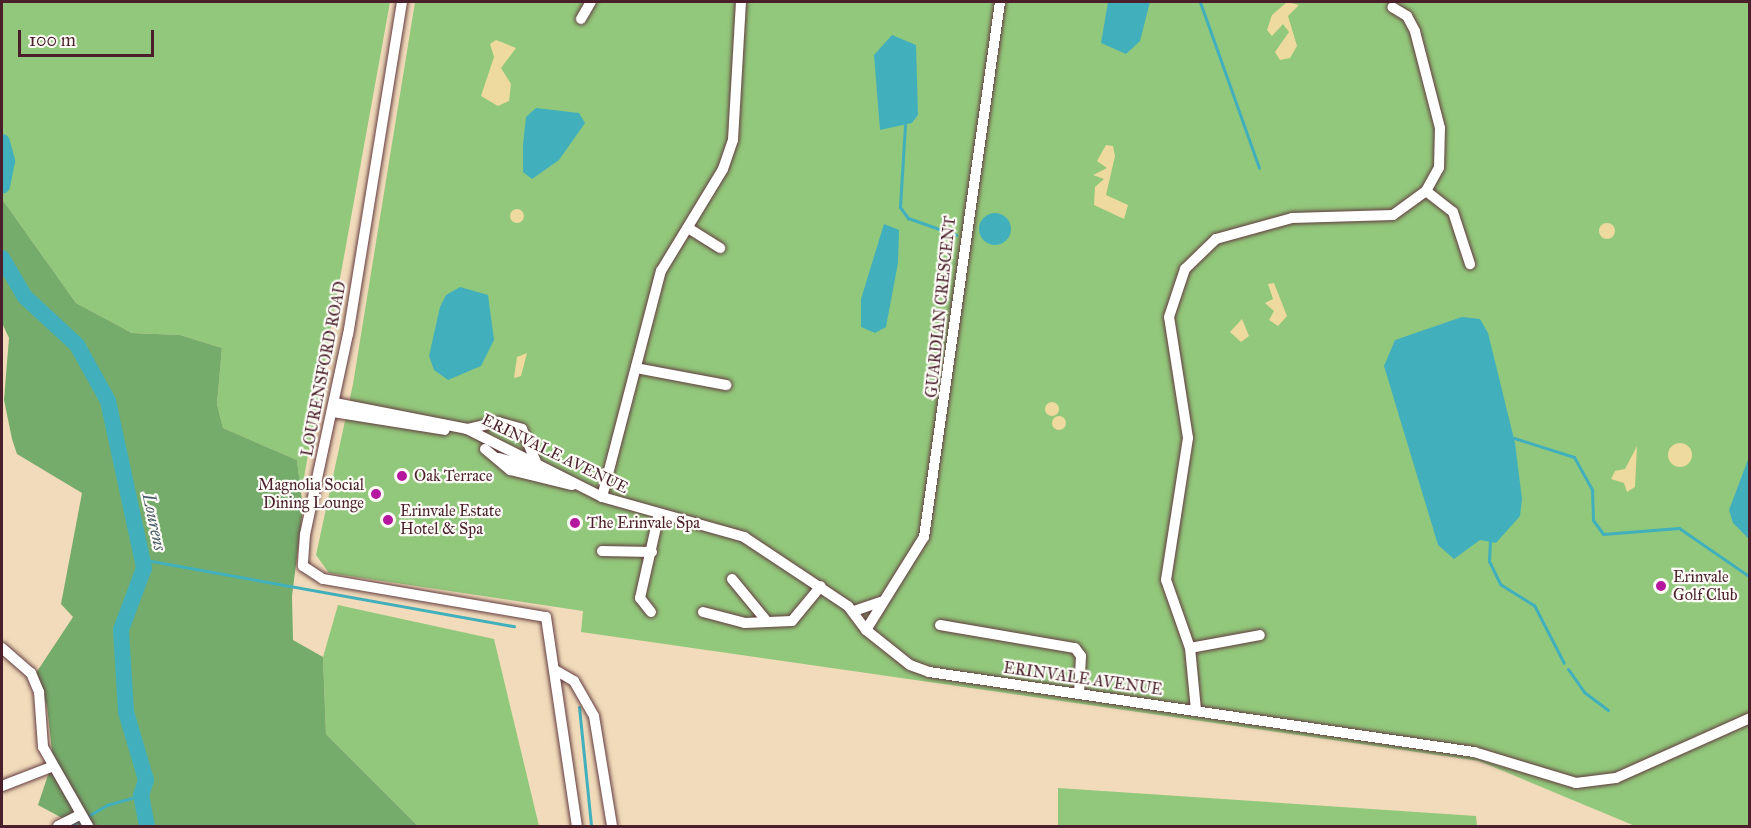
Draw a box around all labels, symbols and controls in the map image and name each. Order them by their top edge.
scale bar [21,18,158,56]
text: 100 m [29,29,76,51]
street label: GUARDIAN CRESCENT [922,215,960,399]
street label: LOURENSFORD ROAD [298,280,350,458]
street label: ERINVALE AVENUE [479,410,631,498]
place label: Oak Terrace [414,466,492,486]
marker: Oak Terrace [395,469,409,483]
place label: Magnolia Social Dining Lounge [258,475,364,513]
marker: Magnolia Social Dining Lounge [369,487,383,501]
water label: Lourens [137,491,171,553]
place label: Erinvale Estate Hotel & Spa [400,501,501,539]
marker: Erinvale Estate Hotel & Spa [381,513,395,527]
place label: The Erinvale Spa [587,513,700,533]
marker: The Erinvale Spa [568,516,582,530]
place label: Erinvale Golf Club [1673,567,1737,605]
marker: Erinvale Golf Club [1654,579,1668,593]
street label: ERINVALE AVENUE [1002,658,1164,700]

